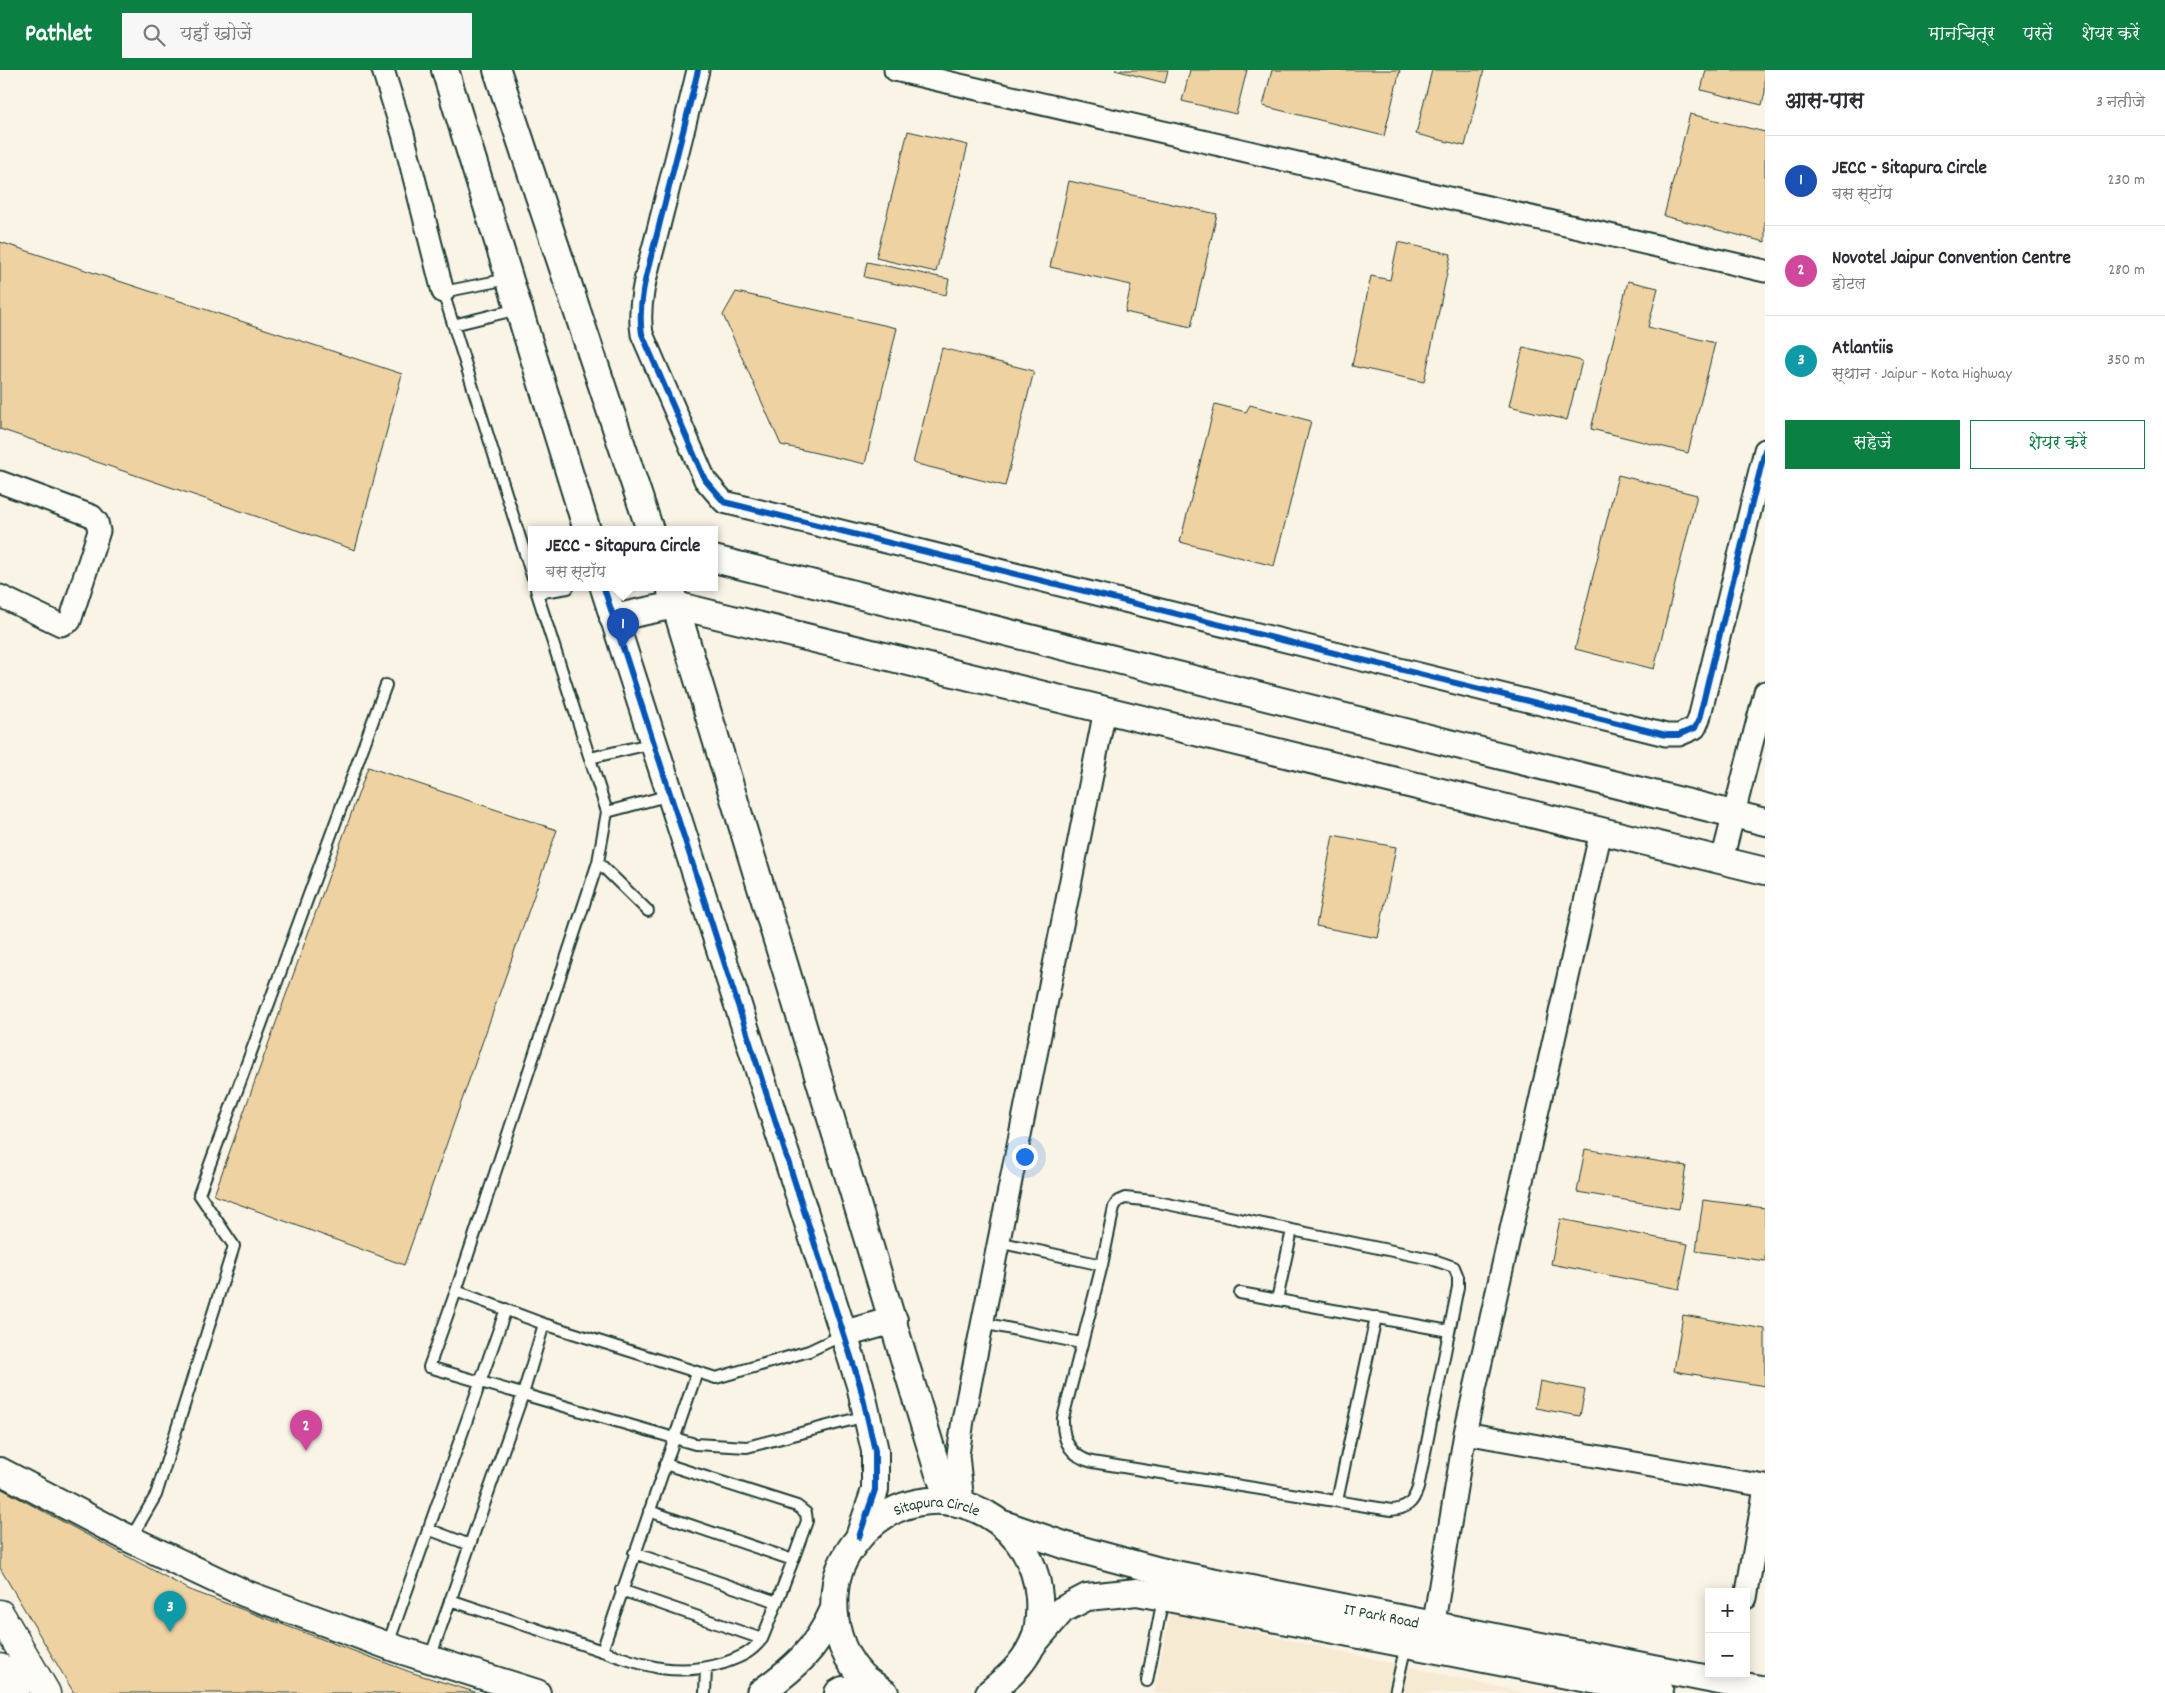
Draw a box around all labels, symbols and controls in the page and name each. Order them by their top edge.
search box [122,13,472,58]
text: Pathlet [25,18,92,52]
icon: search [140,21,168,49]
text: यहाँ खोजें [180,22,252,49]
text: मानचित्र [1929,23,1995,48]
text: परतें [2023,23,2053,48]
text: शेयर करें [2081,23,2140,48]
text: आस-पास [1785,88,1864,118]
text: 3 नतीजे [2096,91,2145,114]
text: JECC - Sitapura Circle [1832,156,1987,183]
text: 1 [1799,169,1803,192]
text: 230 m [2108,169,2145,192]
text: बस स्टॉप [1832,183,1892,206]
text: Novotel Jaipur Convention Centre [1832,246,2071,273]
text: 2 [1798,259,1805,282]
text: 280 m [2108,259,2145,282]
text: होटल [1832,273,1866,296]
text: Atlantiis [1832,336,1894,363]
text: 3 [1797,349,1805,372]
text: 350 m [2107,349,2145,372]
text: स्थान · Jaipur - Kota Highway [1832,363,2012,386]
button: सहेजें [1785,420,1960,469]
button: शेयर करें [1970,420,2145,469]
popup [528,526,718,591]
text: JECC - Sitapura Circle [546,534,700,561]
text: बस स्टॉप [546,561,606,584]
pin: 1 [607,608,639,649]
your location [1012,1144,1038,1170]
pin: 2 [290,1410,322,1451]
street label: Sitapura Circle [890,1492,983,1523]
map controls [1705,1588,1750,1678]
button: + [1705,1588,1750,1633]
pin: 3 [154,1591,186,1632]
street label: IT Park Road [1342,1598,1421,1636]
button: − [1705,1633,1750,1678]

